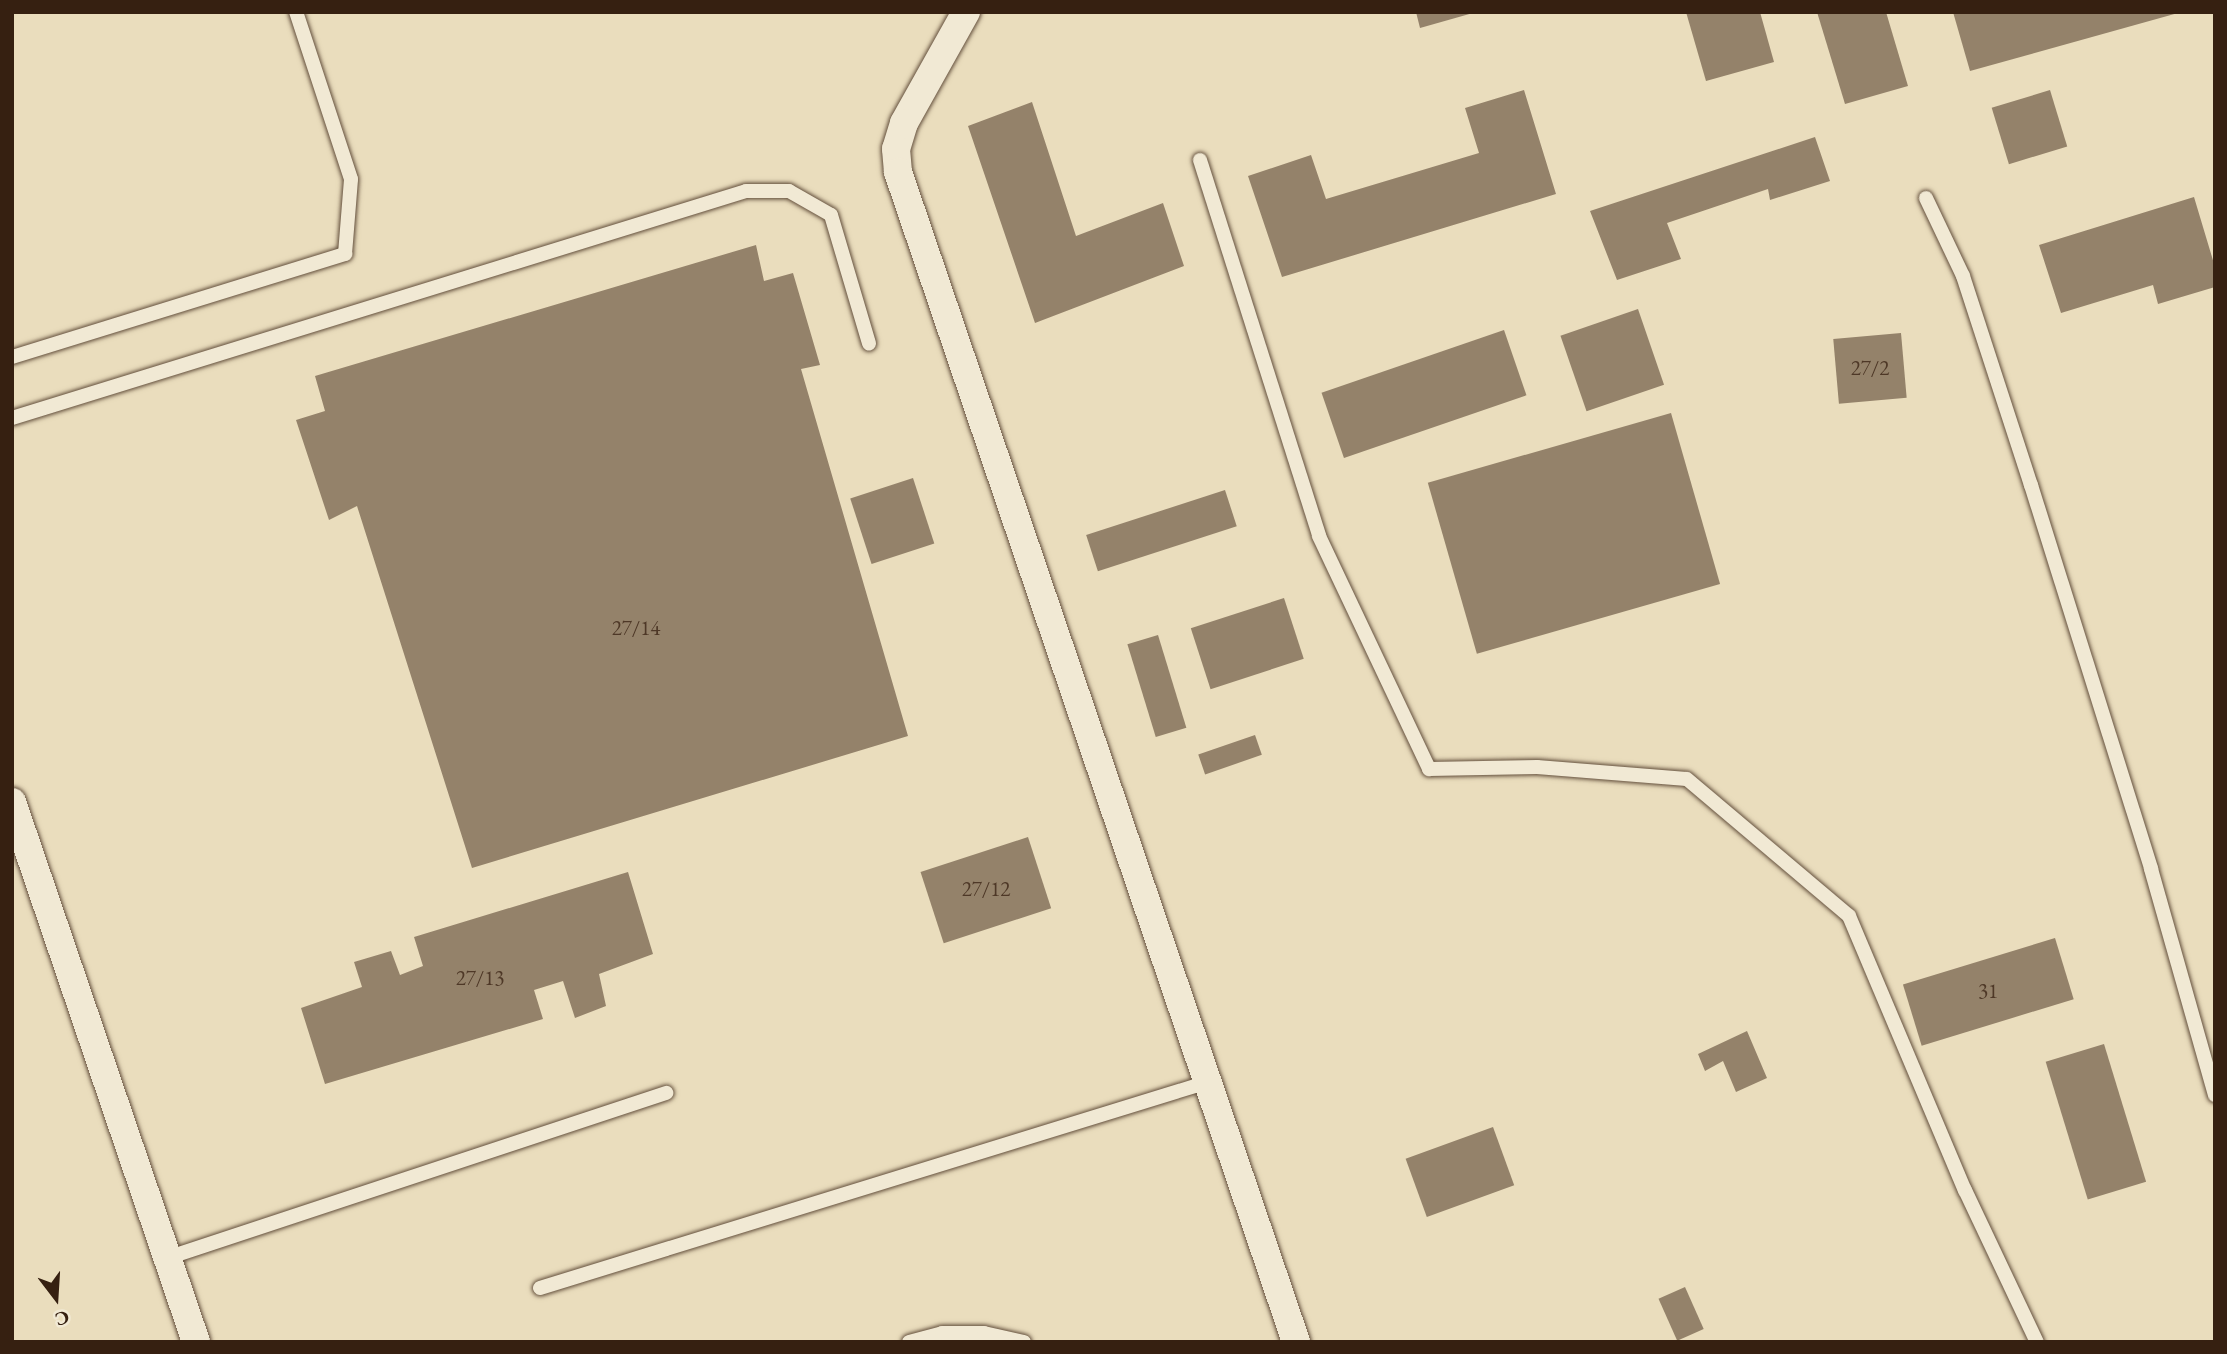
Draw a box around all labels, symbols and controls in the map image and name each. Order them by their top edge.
house number: 27/2 [1851,355,1889,381]
house number: 27/14 [612,615,660,641]
house number: 27/12 [962,876,1010,902]
house number: 27/13 [456,965,504,991]
house number: 31 [1978,978,1998,1004]
north arrow [21,1263,91,1333]
text: С [52,1305,72,1332]

